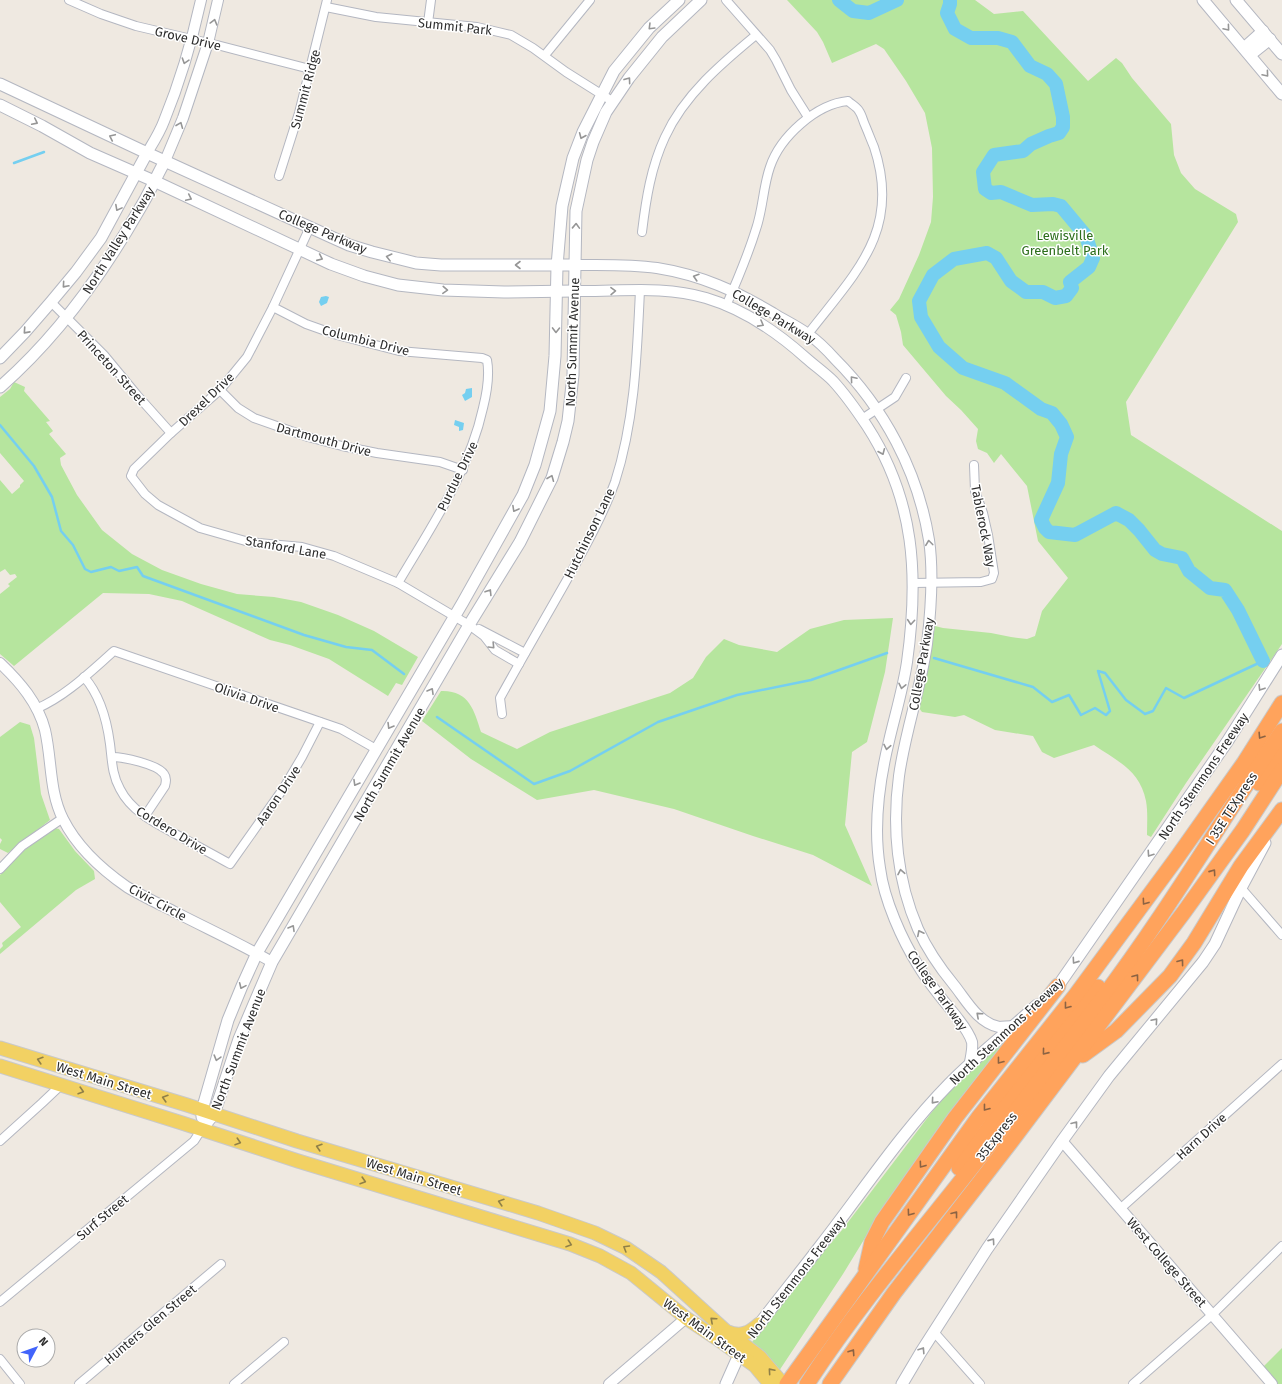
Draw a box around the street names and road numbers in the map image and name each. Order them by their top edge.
street label: Summit Park [417,15,493,38]
street label: Grove Drive [153,24,223,53]
street label: Summit Ridge [288,48,323,131]
street label: North Valley Parkway [79,183,158,297]
street label: College Parkway [276,206,370,257]
street label: North Summit Avenue [563,277,582,407]
street label: College Parkway [729,286,819,347]
street label: Columbia Drive [321,322,411,359]
street label: Princeton Street [74,327,149,408]
street label: Drexel Drive [176,369,237,429]
street label: Dartmouth Drive [275,420,373,459]
street label: Purdue Drive [434,439,481,514]
street label: Tablerock Way [968,484,999,569]
street label: Hutchinson Lane [561,485,618,581]
street label: Stanford Lane [244,533,328,562]
street label: College Parkway [906,616,937,712]
street label: Olivia Drive [212,679,281,716]
street label: North Summit Avenue [351,705,428,824]
street label: North Stemmons Freeway [1155,709,1252,843]
street label: Aaron Drive [253,763,304,828]
street label: I 35E TEXpress [1203,769,1260,847]
street label: Cordero Drive [133,803,210,858]
street label: Civic Circle [126,881,189,924]
street label: College Parkway [904,947,971,1034]
street label: North Stemmons Freeway [946,974,1067,1088]
street label: North Summit Avenue [208,986,269,1112]
street label: West Main Street [54,1059,154,1102]
street label: 35Express [973,1109,1020,1164]
street label: Harn Drive [1173,1110,1230,1163]
street label: West Main Street [364,1155,464,1198]
street label: Surf Street [73,1191,131,1243]
street label: North Stemmons Freeway [744,1213,849,1341]
street label: West College Street [1124,1215,1210,1310]
street label: Hunters Glen Street [101,1281,200,1367]
street label: West Main Street [660,1295,749,1366]

